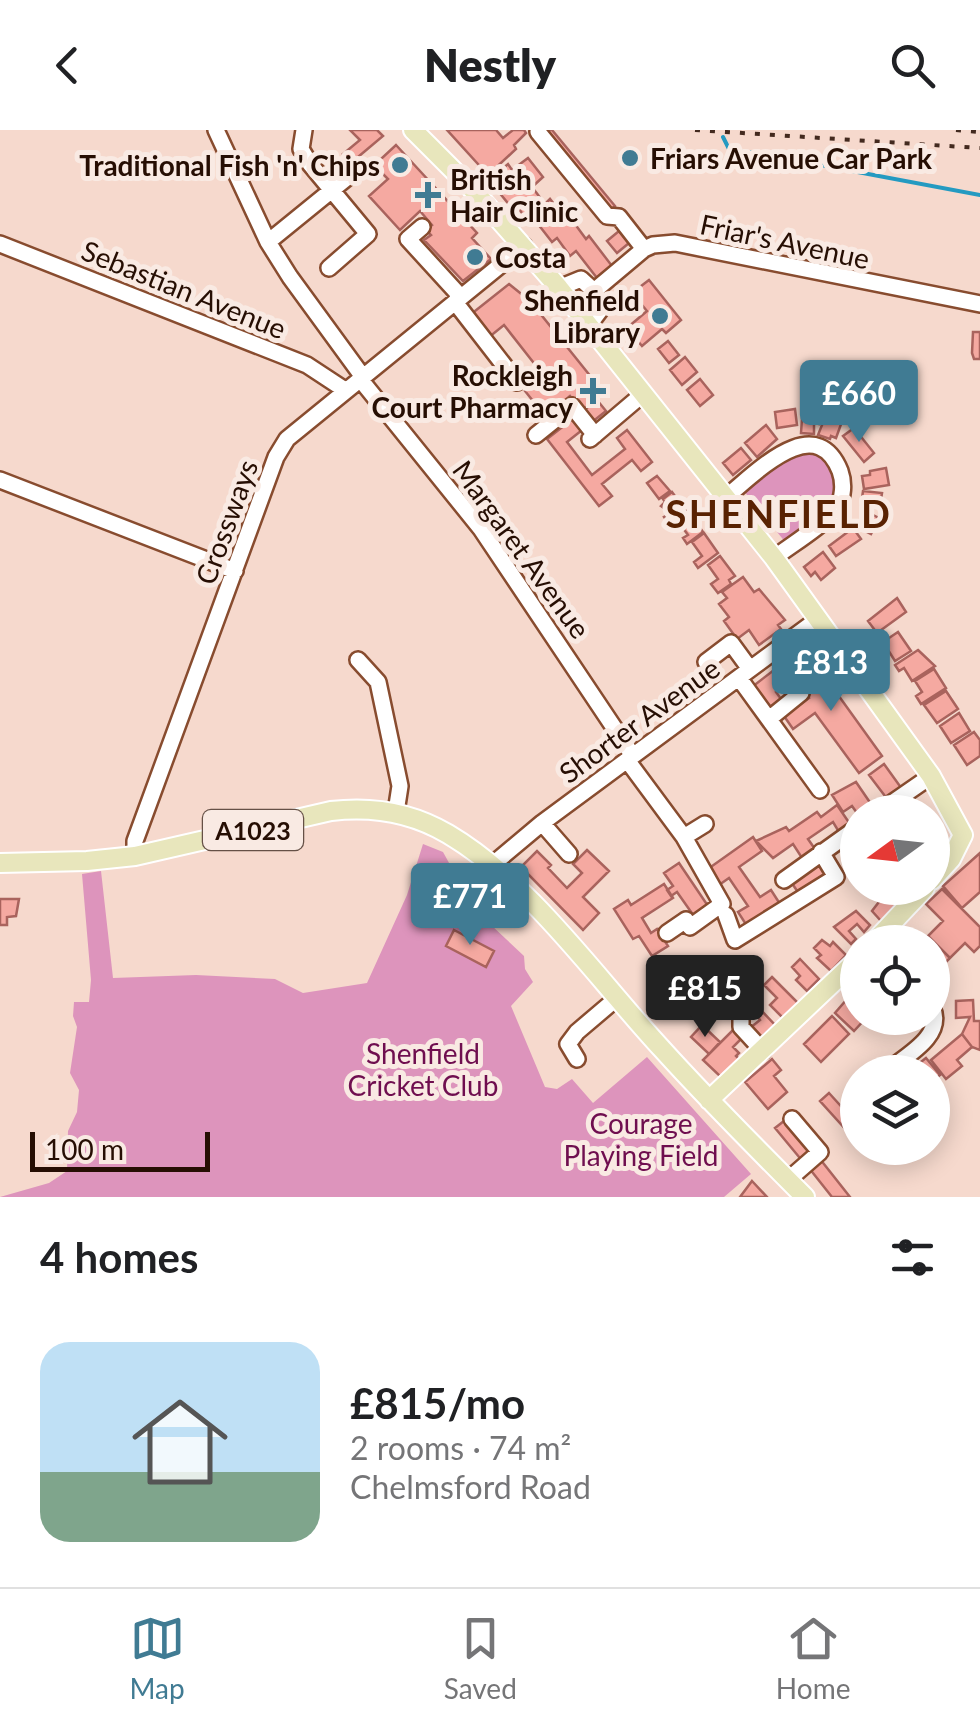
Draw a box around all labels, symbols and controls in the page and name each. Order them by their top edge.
icon: back [40,38,95,93]
text: Nestly [424,38,556,92]
icon: search [885,38,940,93]
place label: Friars Avenue Car Park [650,141,932,175]
marker: Friars Avenue Car Park [619,147,641,169]
place label: Traditional Fish 'n' Chips [79,148,380,182]
marker: Traditional Fish 'n' Chips [389,154,411,176]
place label: British Hair Clinic [450,162,579,228]
marker: British Hair Clinic [415,182,441,208]
street label: Friar's Avenue [697,206,873,276]
street label: Sebastian Avenue [77,233,291,345]
place label: Costa [495,240,566,274]
marker: Costa [464,246,486,268]
place label: Shenfield Library [524,283,640,349]
marker: Shenfield Library [649,305,671,327]
place label: Rockleigh Court Pharmacy [372,358,573,424]
pin: £660 [800,360,918,445]
text: £660 [822,373,896,412]
marker: Rockleigh Court Pharmacy [582,380,604,402]
street label: Margaret Avenue [446,454,598,644]
street label: Crossways [188,455,264,589]
district label: SHENFIELD [665,490,893,536]
pin: £813 [772,629,890,714]
text: £813 [794,642,868,681]
street label: Shorter Avenue [552,650,726,790]
north arrow [840,795,950,905]
map controls [840,795,950,1165]
road number: A1023 [203,810,303,850]
pin: £771 [411,863,529,948]
text: £771 [433,876,507,915]
button: locate [840,925,950,1035]
pin: £815 [646,955,764,1040]
text: £815 [668,968,742,1007]
park label: Shenfield Cricket Club [348,1036,498,1102]
button: layers [840,1055,950,1165]
park label: Courage Playing Field [564,1106,719,1172]
scale bar [30,1127,210,1172]
text: 100 m [45,1132,124,1166]
icon: filters [885,1230,940,1285]
text: 4 homes [40,1232,198,1282]
text: £815/mo [350,1378,525,1428]
icon: home [120,1382,240,1502]
text: 2 rooms · 74 m² [350,1428,571,1467]
text: Chelmsford Road [350,1467,591,1506]
tab: Map [130,1611,185,1705]
tab: Saved [444,1611,517,1705]
tab: Home [776,1611,850,1705]

